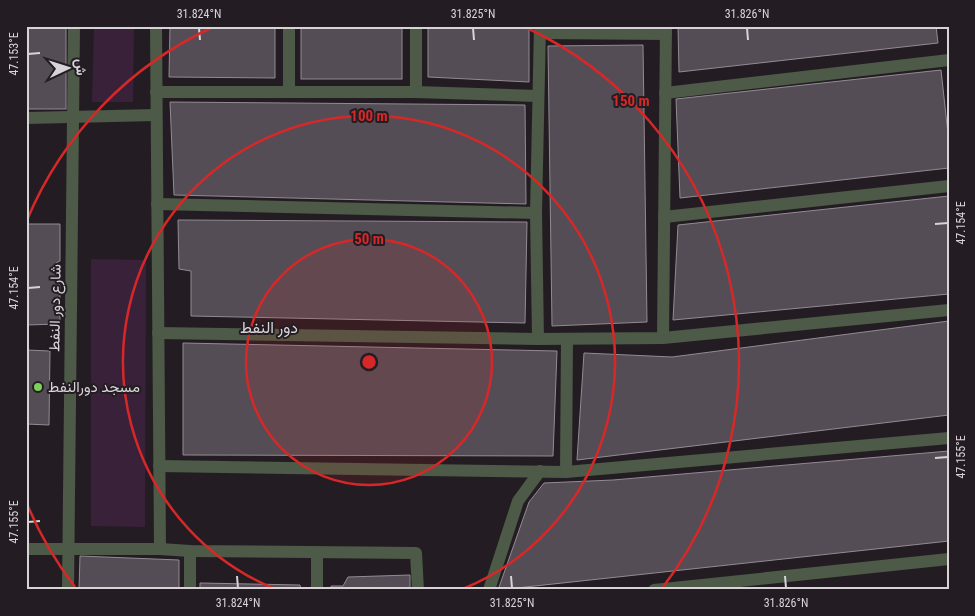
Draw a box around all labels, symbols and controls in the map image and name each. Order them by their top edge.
text: 31.824°N [177,7,221,21]
text: 31.825°N [451,7,495,21]
text: 31.826°N [725,7,769,21]
text: 47.153°E [7,32,21,76]
north arrow [42,42,92,92]
text: ش [71,58,90,76]
text: 150 m [612,92,650,110]
text: 100 m [350,107,388,125]
text: 47.154°E [954,201,968,245]
text: 50 m [354,230,384,248]
street label: شارع دور النفط [45,264,67,352]
text: 47.154°E [7,266,21,310]
district label: دور النفط [240,318,298,338]
centre of rings [360,353,378,371]
place label: مسجد دورالنفط [48,378,140,396]
marker: مسجد دورالنفط [32,381,44,393]
text: 47.155°E [954,435,968,479]
text: 47.155°E [7,500,21,544]
text: 31.824°N [216,596,260,610]
text: 31.825°N [490,596,534,610]
text: 31.826°N [764,596,808,610]

